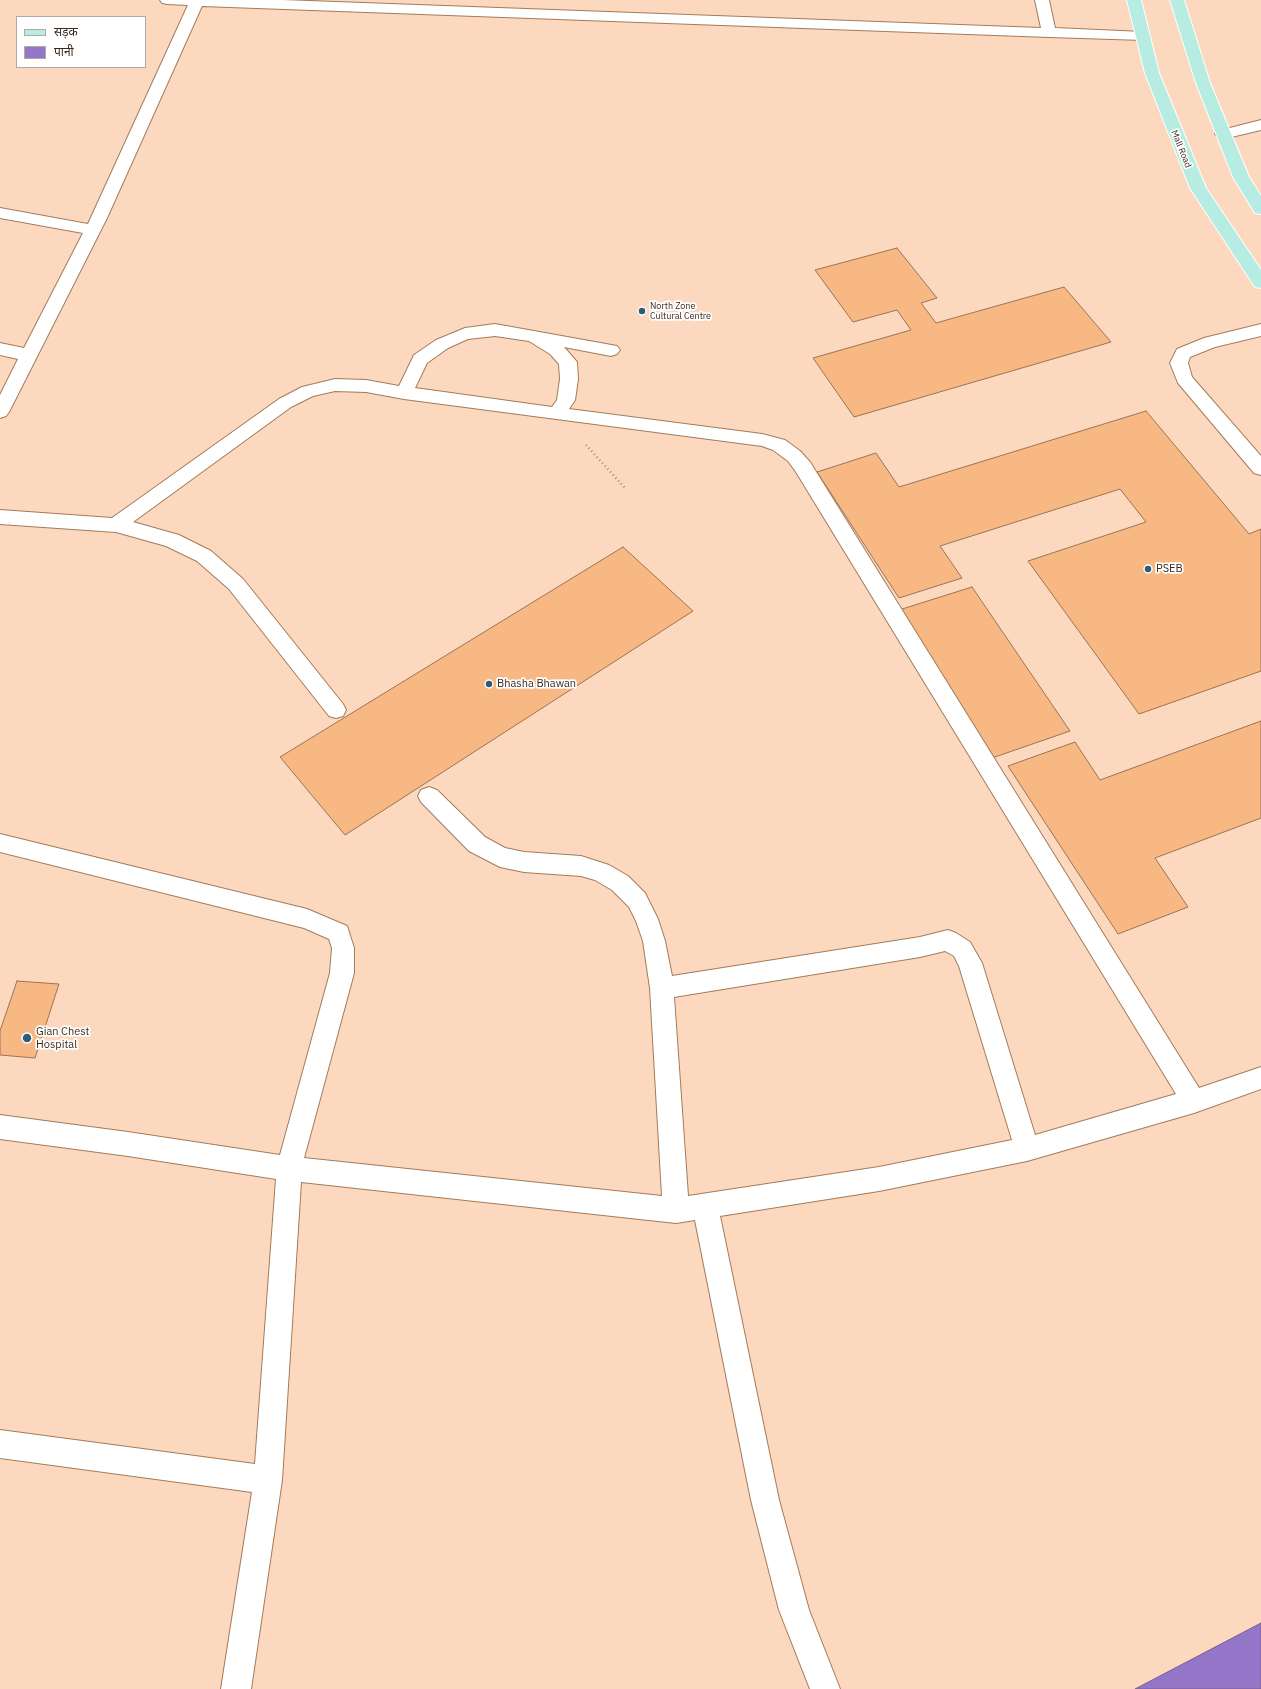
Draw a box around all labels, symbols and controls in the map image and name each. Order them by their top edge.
legend [16,16,146,68]
text: सड़क [54,24,78,39]
text: पानी [54,44,74,59]
street label: Mall Road [1169,129,1193,169]
place label: North Zone Cultural Centre [650,301,711,322]
marker: North Zone Cultural Centre [637,306,647,316]
place label: PSEB [1156,562,1183,576]
marker: PSEB [1143,564,1153,574]
place label: Bhasha Bhawan [497,677,576,691]
marker: Bhasha Bhawan [484,679,494,689]
place label: Gian Chest Hospital [36,1025,89,1051]
marker: Gian Chest Hospital [21,1032,33,1044]

